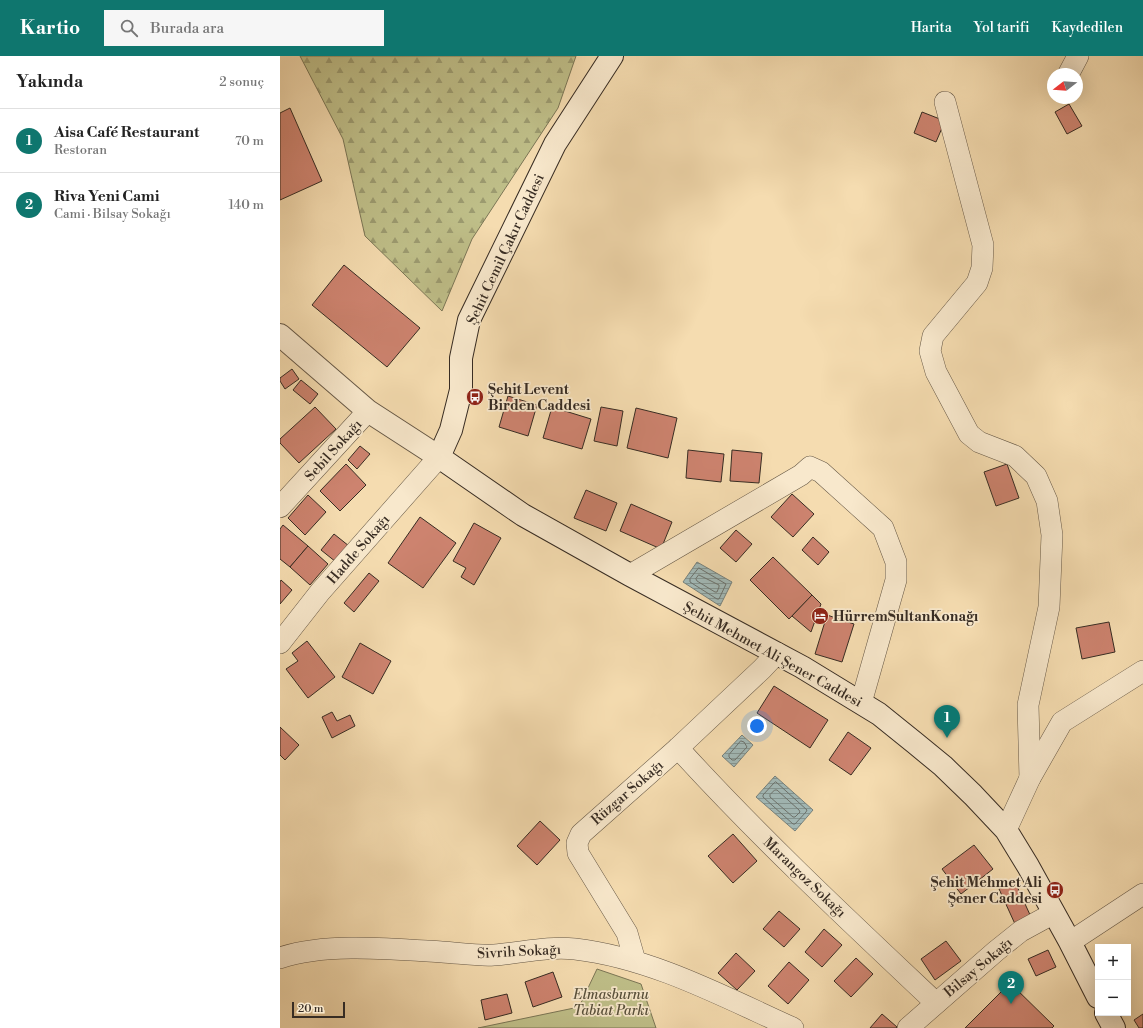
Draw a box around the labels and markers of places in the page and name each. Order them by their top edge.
place label: Şehit Levent Birden Caddesi [488,381,591,415]
bus stop icon: Şehit Levent Birden Caddesi [465,387,485,407]
hotel icon: HürremSultanKonağı [810,606,830,626]
place label: HürremSultanKonağı [833,608,979,626]
pin: 1 [934,705,960,738]
place label: Şehit Mehmet Ali Şener Caddesi [930,874,1043,908]
bus stop icon: Şehit Mehmet Ali Şener Caddesi [1045,880,1065,900]
pin: 2 [998,971,1024,1004]

